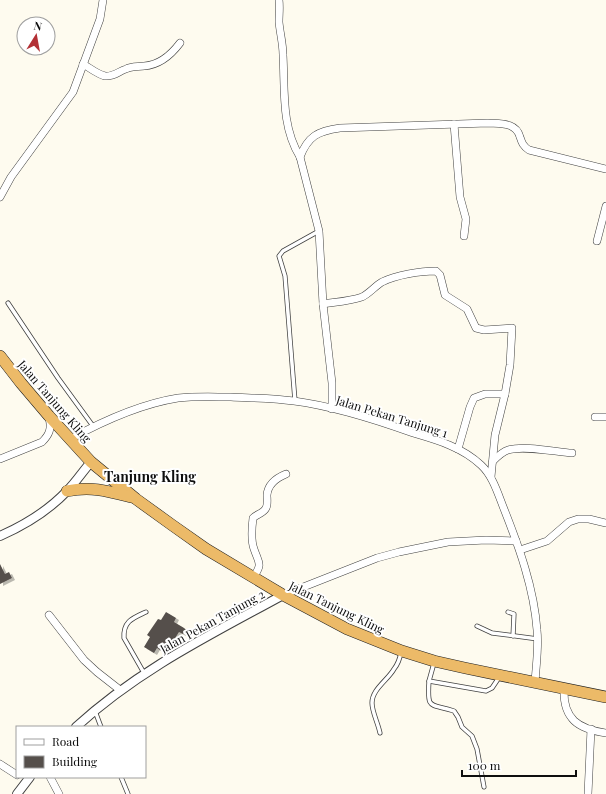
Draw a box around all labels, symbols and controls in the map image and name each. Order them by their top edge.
north arrow [16,16,56,56]
text: N [33,18,43,34]
street label: Jalan Tanjung Kling [14,356,96,446]
street label: Jalan Pekan Tanjung 1 [333,391,450,441]
district label: Tanjung Kling [104,467,196,486]
street label: Jalan Tanjung Kling [286,577,388,637]
street label: Jalan Pekan Tanjung 2 [156,585,267,657]
legend [16,726,146,778]
text: Road [52,733,79,749]
scale bar [462,752,576,778]
text: Building [52,753,98,769]
text: 100 m [468,757,501,773]

